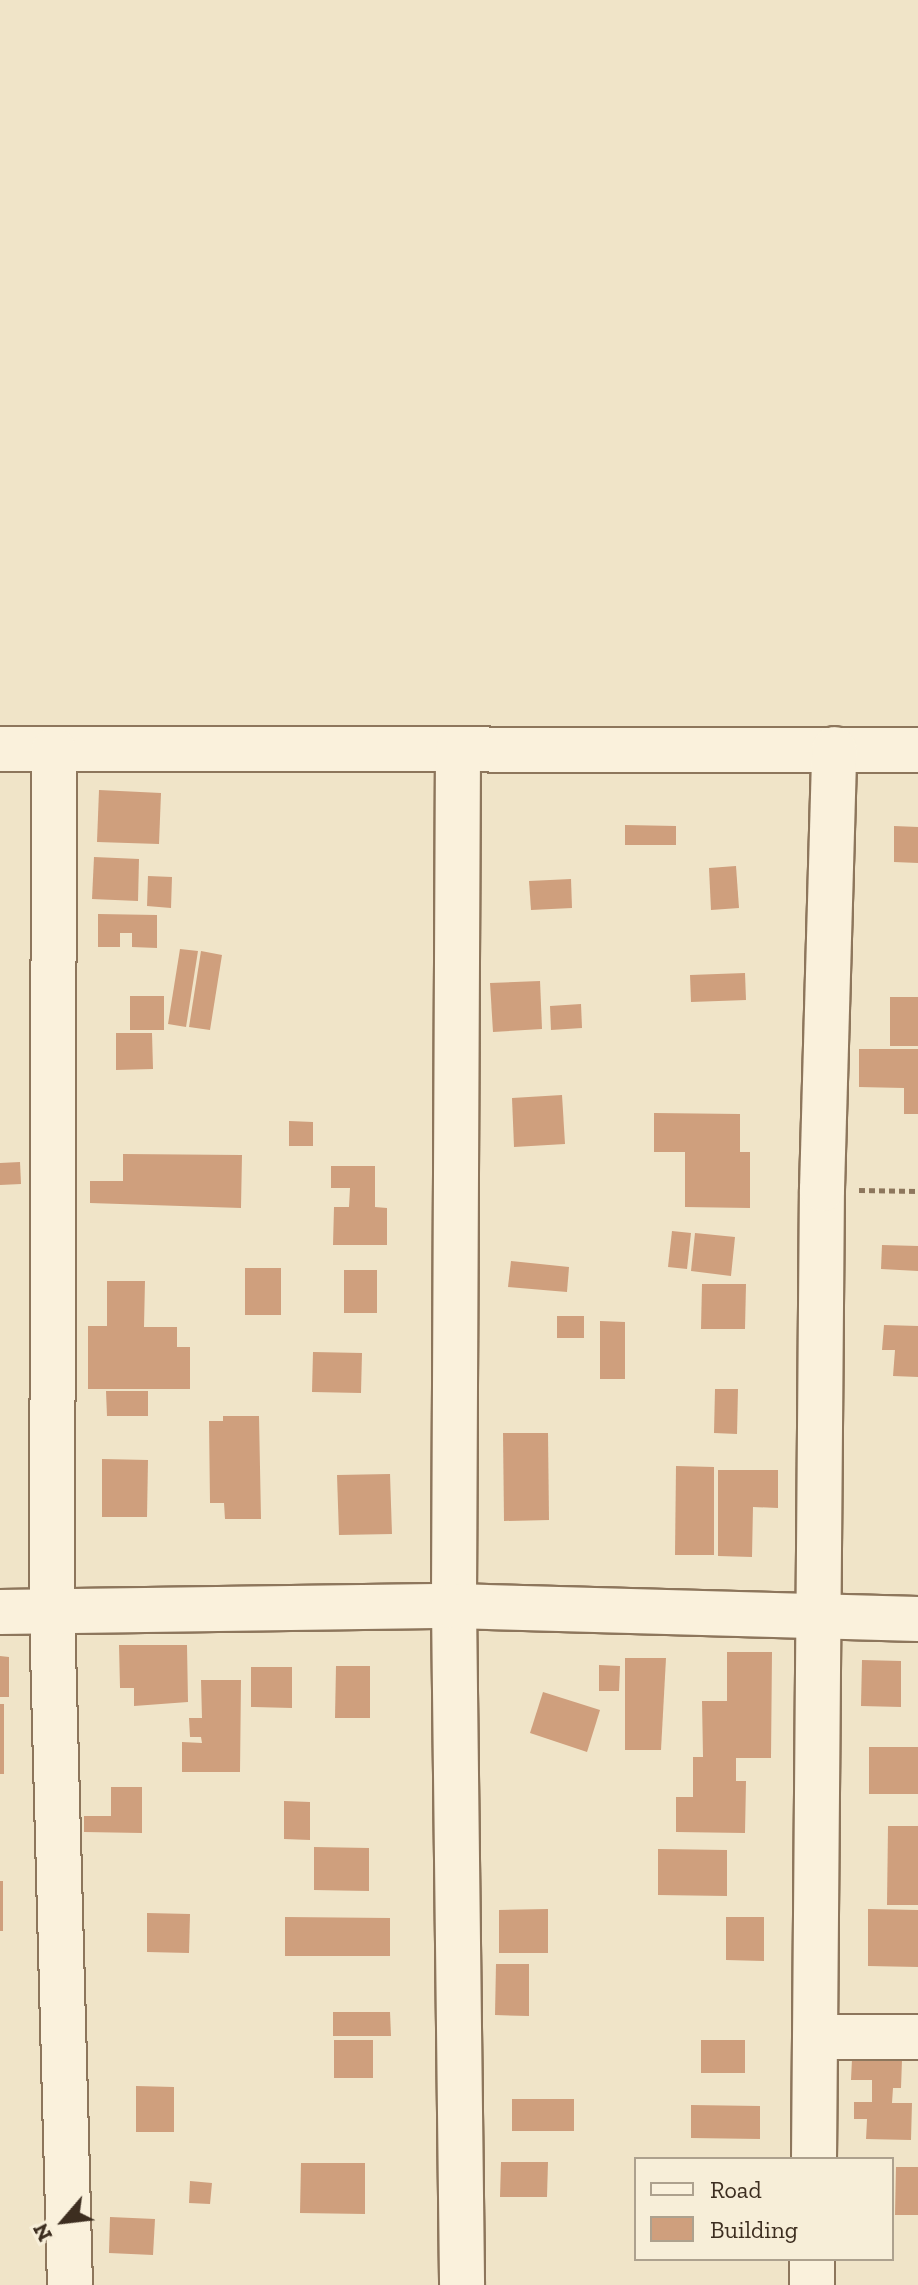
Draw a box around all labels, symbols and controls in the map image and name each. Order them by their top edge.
legend [634,2157,894,2261]
text: Road [710,2175,762,2204]
north arrow [24,2181,104,2261]
text: Building [710,2215,798,2244]
text: N [27,2219,58,2246]

